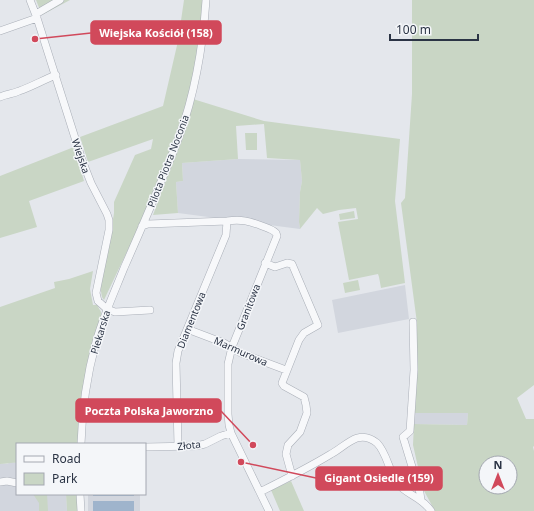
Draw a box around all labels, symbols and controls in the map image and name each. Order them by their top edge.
scale bar [390,16,478,42]
callout: Wiejska Kościół (158) [91,21,221,44]
text: 100 m [396,21,431,38]
text: Wiejska Kościół (158) [99,25,213,40]
street label: Pilota Piotra Noconia [144,113,192,209]
street label: Wiejska [69,137,93,175]
street label: Granitowa [233,282,263,332]
street label: Diamentowa [173,290,209,350]
street label: Piekarska [87,308,113,356]
street label: Marmurowa [212,333,270,369]
callout: Poczta Polska Jaworzno [76,399,221,422]
text: Poczta Polska Jaworzno [85,403,213,418]
street label: Złota [177,437,201,453]
legend [16,443,146,495]
text: Road [52,450,81,467]
north arrow [478,455,518,495]
text: N [494,457,502,472]
callout: Gigant Osiedle (159) [316,467,442,490]
text: Park [52,470,78,487]
text: Gigant Osiedle (159) [324,470,434,485]

